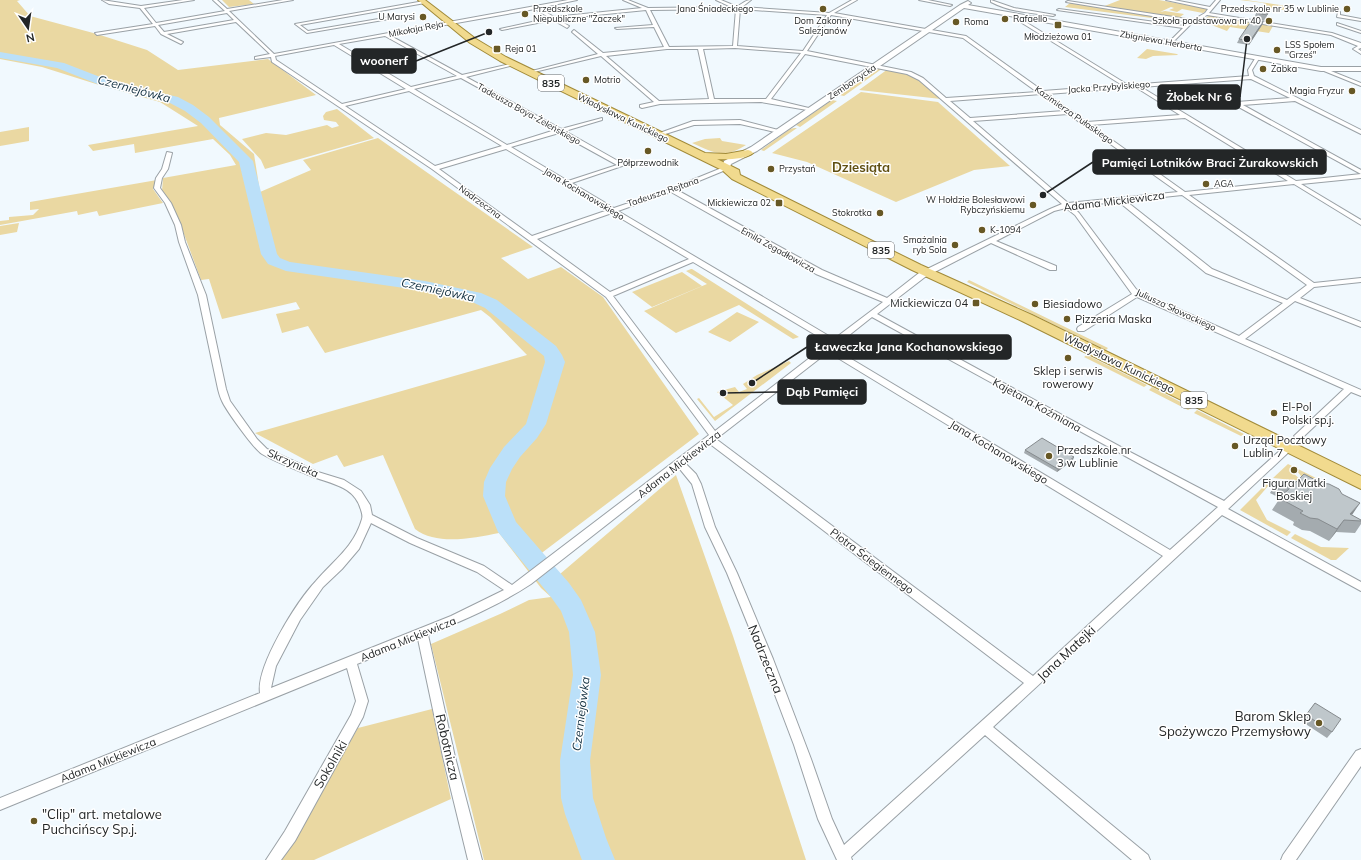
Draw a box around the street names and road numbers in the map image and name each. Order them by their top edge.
street label: Jana Śniadeckiego [677,2,753,14]
street label: Mikołaja Reja [388,18,444,39]
street label: Zbigniewa Herberta [1119,28,1203,53]
street label: Zemborzycka [826,61,878,103]
road number: 835 [538,75,564,91]
street label: Jacka Przybylskiego [1067,78,1151,96]
street label: Tadeusza Boya-Żeleńskiego [475,80,583,148]
street label: Kazimierza Pułaskiego [1033,83,1116,146]
street label: Władysława Kunickiego [575,91,671,145]
street label: Jana Kochanowskiego [542,165,627,222]
street label: Tadeusza Rejtana [626,174,700,209]
street label: Nadrzeczna [457,182,504,221]
street label: Adama Mickiewicza [1063,188,1165,214]
street label: Emila Zegadłowicza [739,225,817,275]
road number: 835 [868,242,894,258]
street label: Juliusza Słowackiego [1134,286,1218,333]
street label: Władysława Kunickiego [1061,330,1177,396]
street label: Kajetana Koźmiana [990,375,1084,435]
road number: 835 [1181,392,1207,408]
street label: Jana Kochanowskiego [947,417,1051,487]
street label: Adama Mickiewicza [635,427,723,501]
street label: Skrzynicka [265,445,321,481]
street label: Piotra Ściegiennego [827,525,917,597]
street label: Adama Mickiewicza [358,613,458,665]
street label: Nadrzeczna [745,622,787,696]
street label: Jana Matejki [1033,622,1099,684]
street label: Robotnicza [433,712,463,782]
street label: Adama Mickiewicza [58,734,158,786]
street label: Sokolniki [310,737,350,791]

